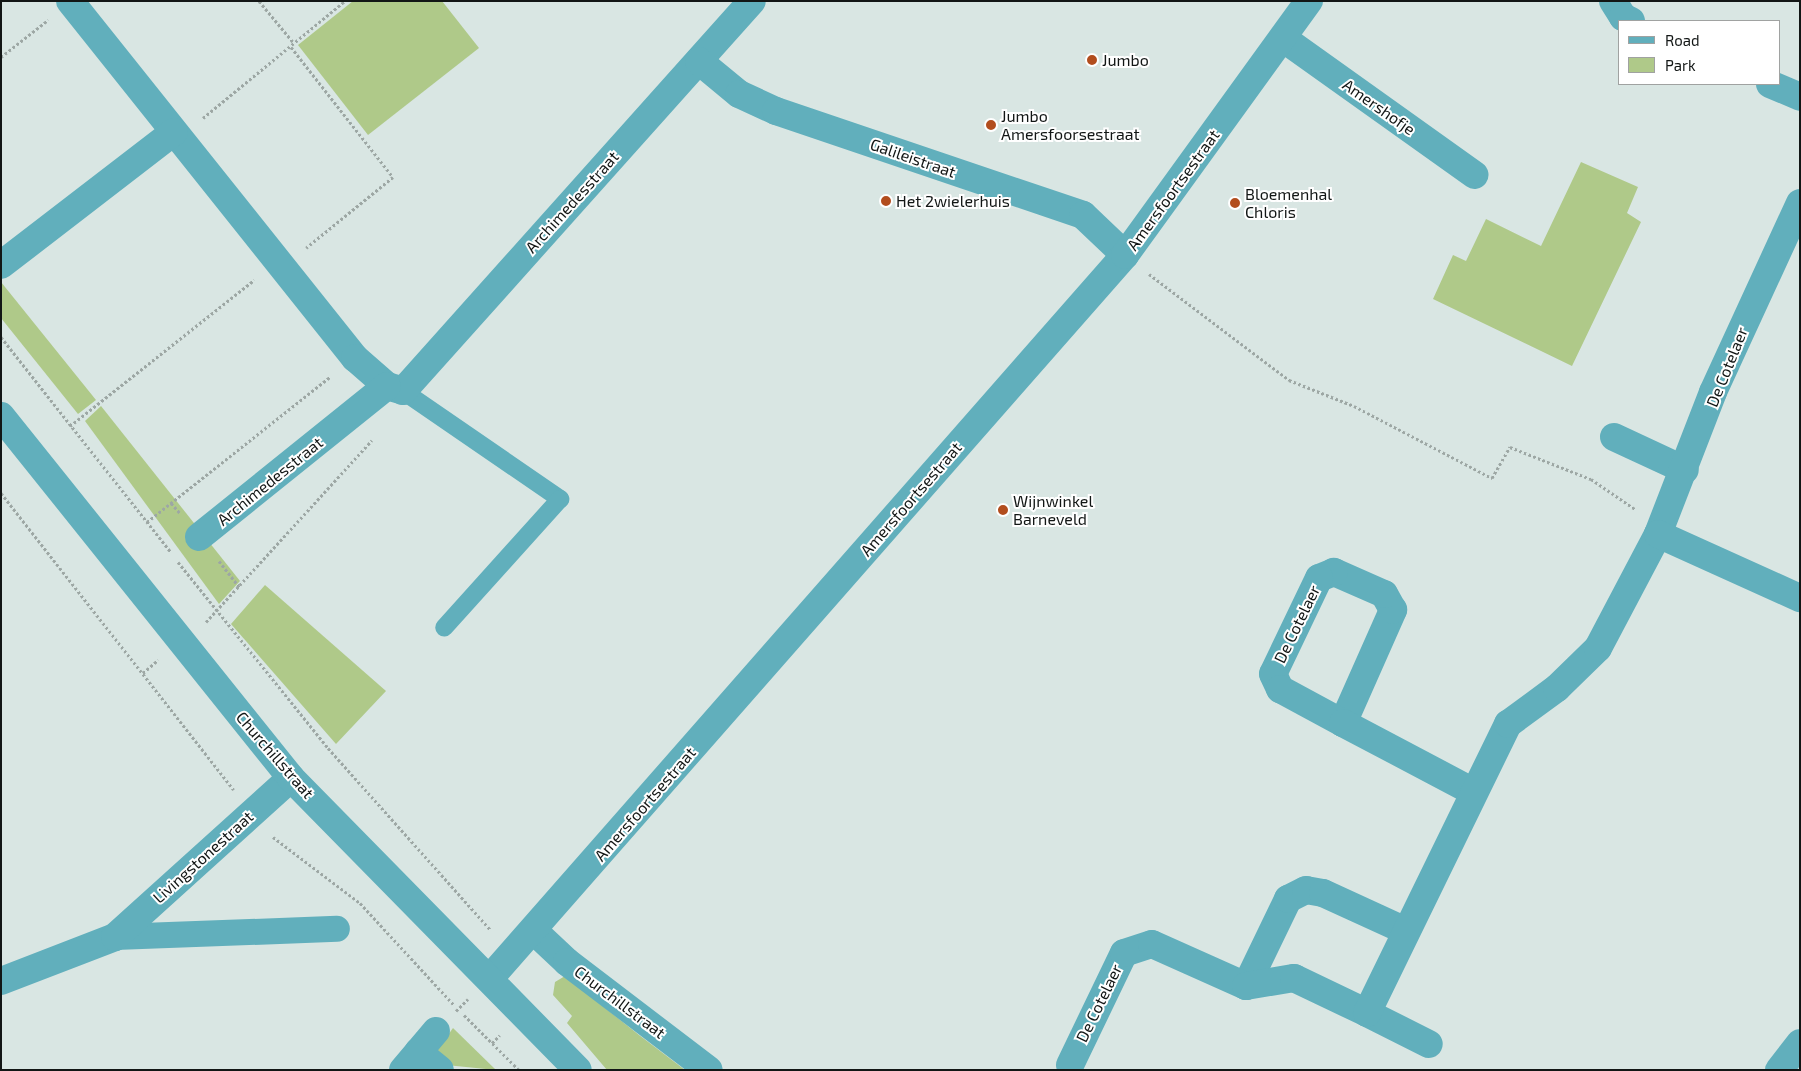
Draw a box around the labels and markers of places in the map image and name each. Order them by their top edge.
place label: Jumbo [1102,50,1149,70]
marker: Jumbo [1086,54,1098,66]
place label: Jumbo Amersfoorsestraat [1001,106,1140,144]
marker: Jumbo Amersfoorsestraat [985,119,997,131]
place label: Bloemenhal Chloris [1245,184,1332,222]
place label: Het 2wielerhuis [896,191,1010,211]
marker: Het 2wielerhuis [880,195,892,207]
marker: Bloemenhal Chloris [1229,197,1241,209]
place label: Wijnwinkel Barneveld [1013,491,1093,529]
marker: Wijnwinkel Barneveld [997,504,1009,516]

